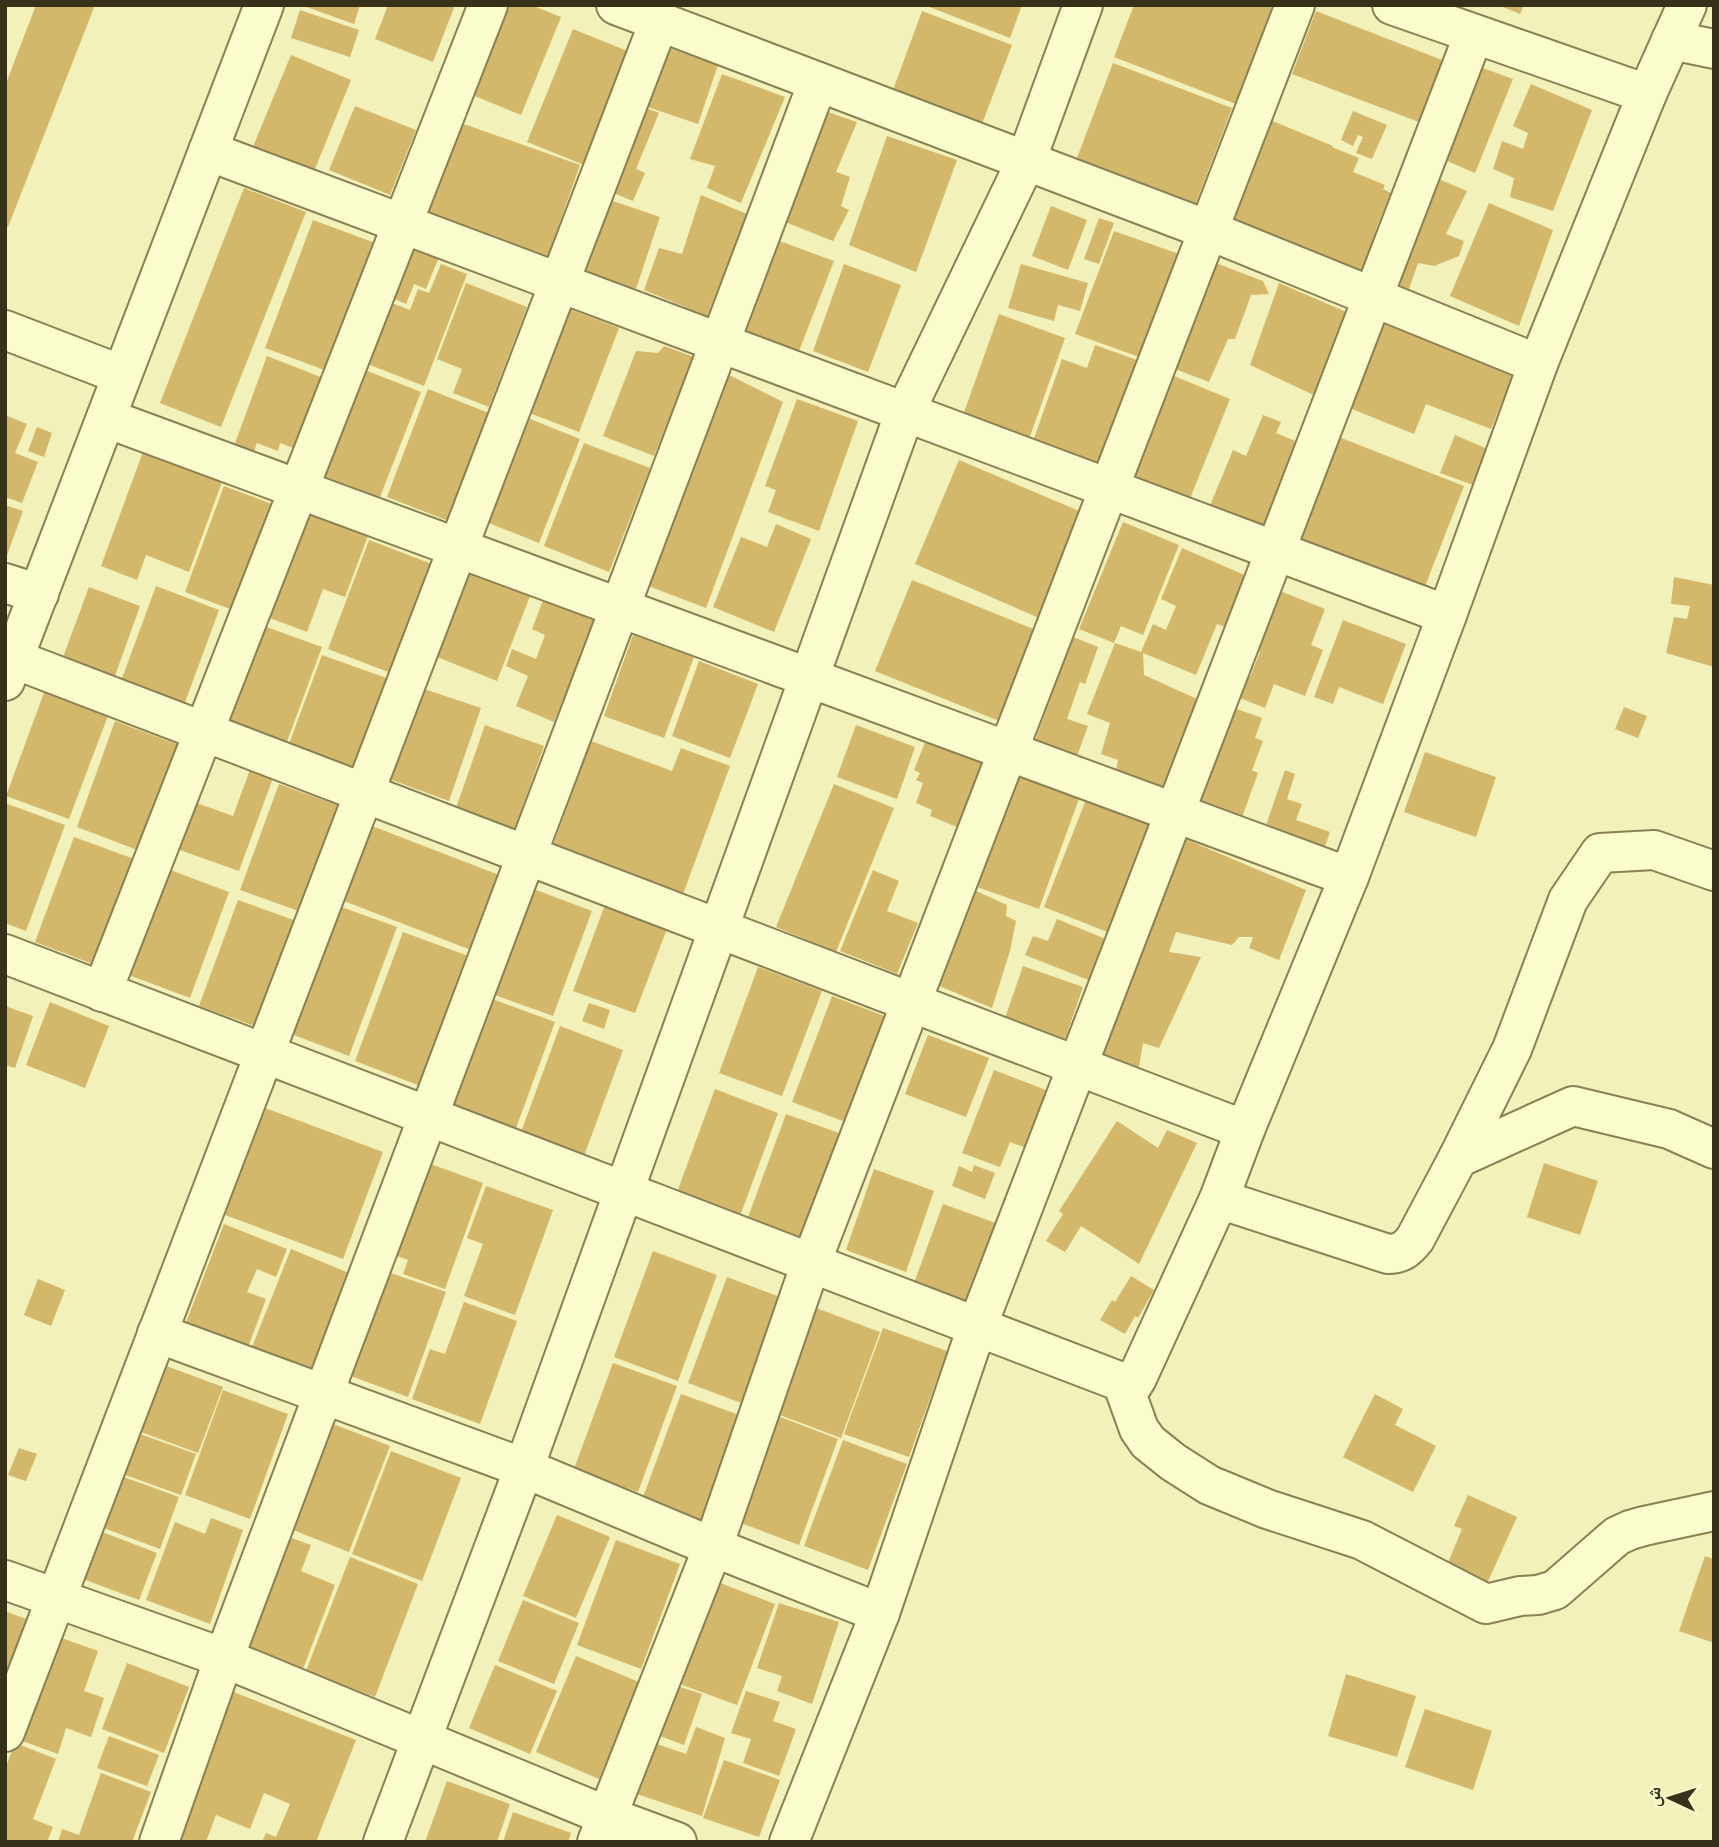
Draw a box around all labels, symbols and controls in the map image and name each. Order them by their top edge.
north arrow [1635,1763,1705,1833]
text: ش [1641,1786,1666,1808]

